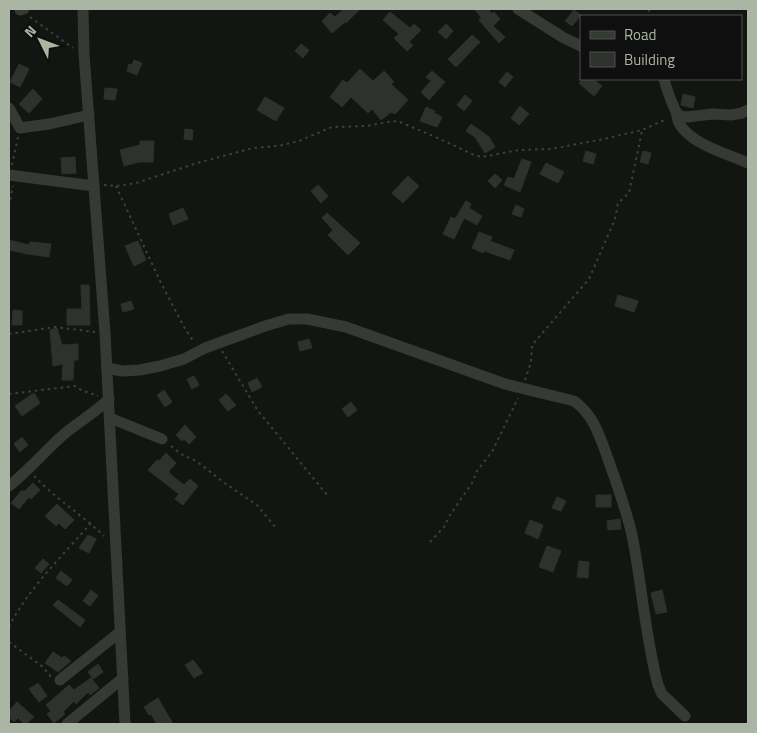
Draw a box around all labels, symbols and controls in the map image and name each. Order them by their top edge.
north arrow [15,15,65,65]
legend [580,15,742,80]
text: N [19,20,41,42]
text: Road [624,23,656,46]
text: Building [624,48,675,71]

